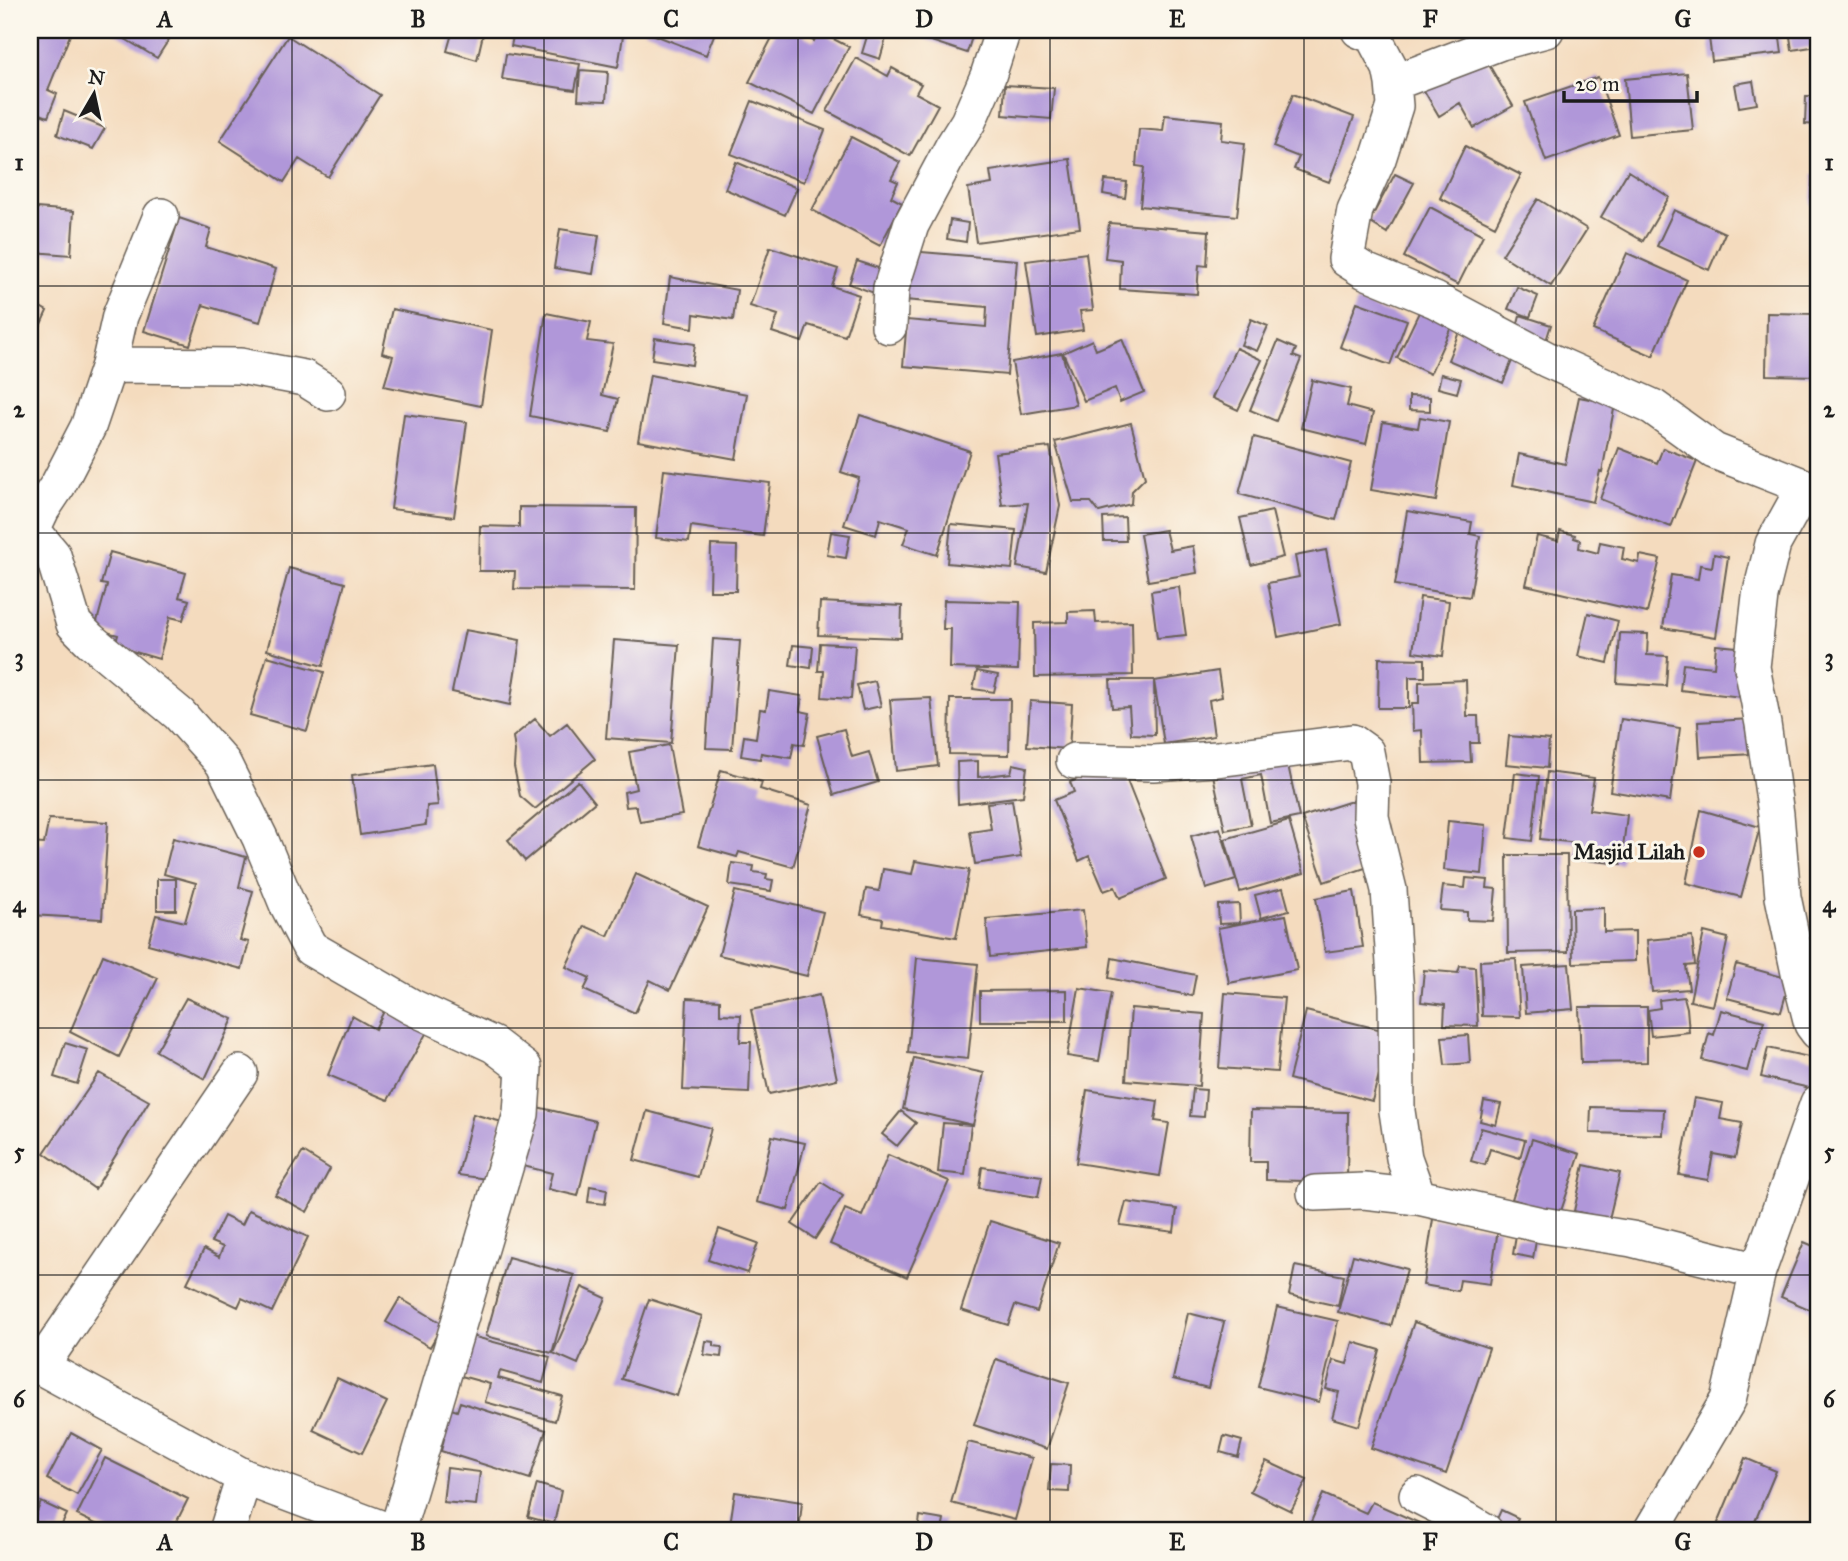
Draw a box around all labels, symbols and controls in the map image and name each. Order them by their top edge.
text: A [155,5,173,33]
text: B [410,5,426,33]
text: C [663,5,679,33]
text: D [915,5,933,33]
text: E [1169,5,1186,33]
text: F [1422,5,1438,33]
text: G [1675,5,1692,33]
north arrow [60,60,130,130]
scale bar [1564,60,1698,104]
text: N [87,65,106,90]
text: 20 m [1575,71,1620,97]
text: 1 [14,148,24,176]
text: 1 [1824,148,1834,176]
text: 2 [13,395,25,423]
text: 2 [1823,395,1835,423]
text: 3 [14,643,24,672]
text: 3 [1824,643,1834,672]
place label: Masjid Lilah [1573,839,1685,865]
marker: Masjid Lilah [1691,844,1707,860]
text: 4 [13,890,27,918]
text: 4 [1823,890,1837,918]
text: 5 [14,1137,25,1165]
text: 5 [1824,1137,1835,1165]
text: 6 [13,1385,26,1413]
text: 6 [1823,1385,1836,1413]
text: A [155,1528,173,1556]
text: B [410,1528,426,1556]
text: C [663,1528,679,1556]
text: D [915,1528,933,1556]
text: E [1169,1528,1186,1556]
text: F [1422,1528,1438,1556]
text: G [1675,1528,1692,1556]

